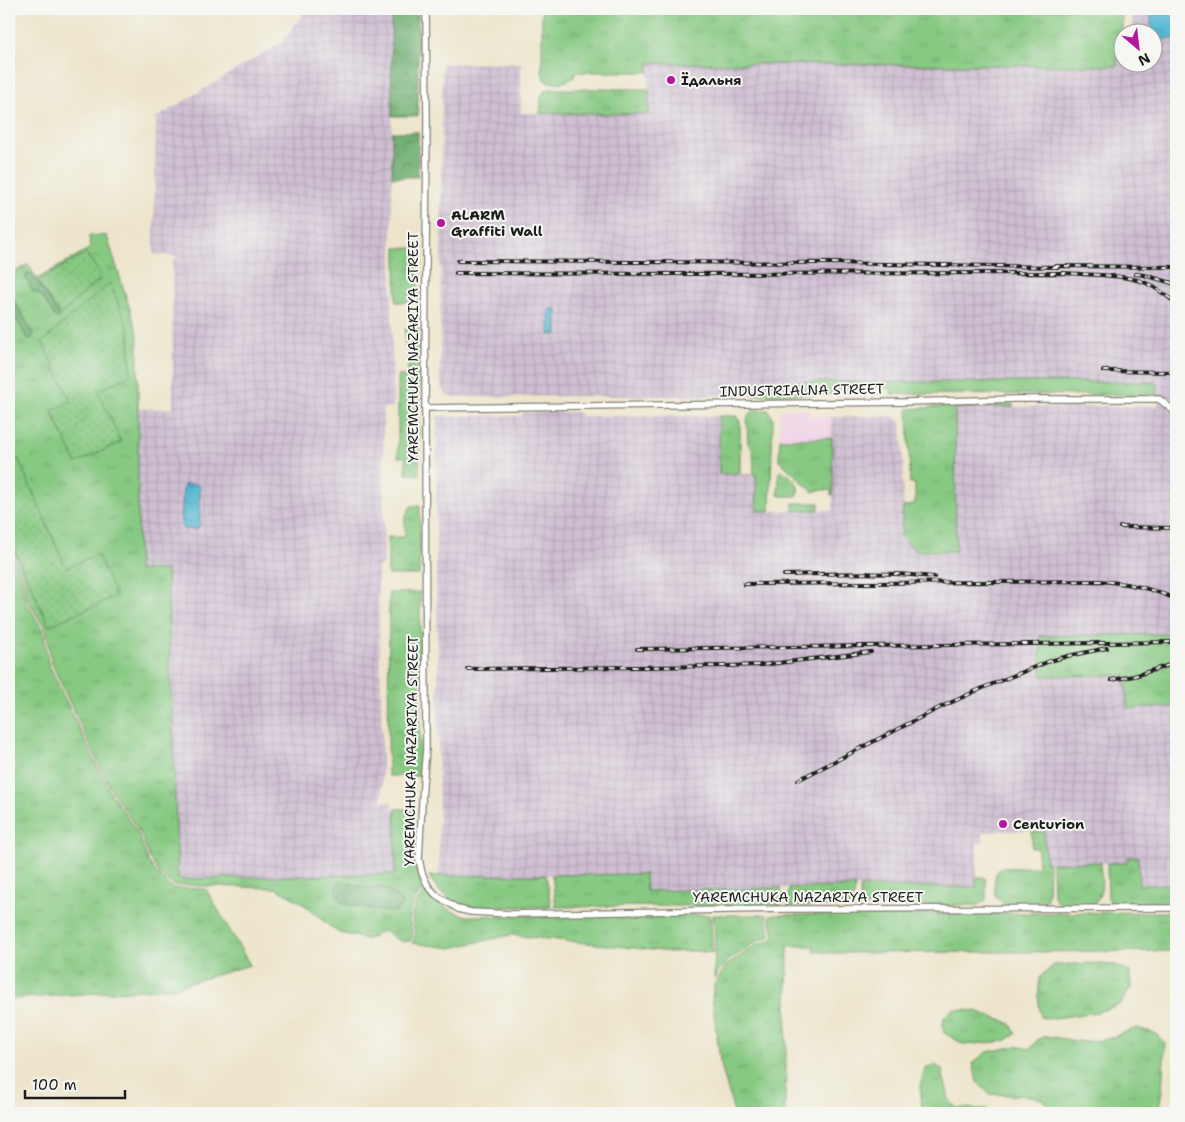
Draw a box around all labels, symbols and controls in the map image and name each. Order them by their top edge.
north arrow [1112,22,1162,72]
text: N [1135,49,1153,70]
place label: Їдальня [681,71,742,89]
marker: Їдальня [665,74,677,86]
place label: ALARM Graffiti Wall [451,206,543,240]
marker: ALARM Graffiti Wall [435,217,447,229]
street label: YAREMCHUKA NAZARIYA STREET [404,231,422,462]
street label: INDUSTRIALNA STREET [720,380,885,400]
street label: YAREMCHUKA NAZARIYA STREET [400,635,422,867]
place label: Centurion [1013,815,1084,833]
marker: Centurion [997,818,1009,830]
street label: YAREMCHUKA NAZARIYA STREET [693,888,924,906]
scale bar [25,1067,125,1099]
text: 100 m [32,1075,77,1095]

